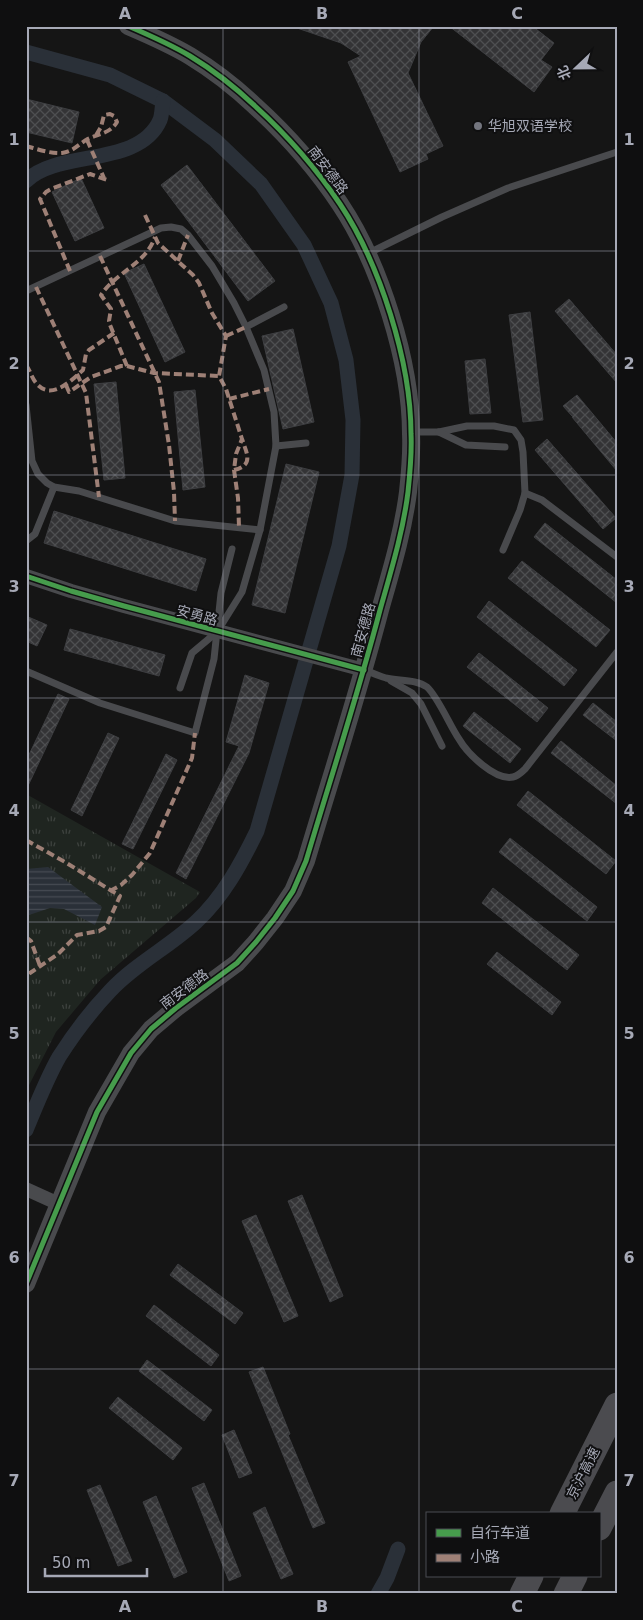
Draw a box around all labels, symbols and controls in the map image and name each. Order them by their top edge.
text: A [119,4,132,23]
text: B [316,4,328,23]
text: C [511,4,523,23]
north arrow [550,42,600,92]
text: 北 [554,63,574,82]
place label: 华旭双语学校 [488,118,572,134]
marker: 华旭双语学校 [472,120,484,132]
text: 1 [8,130,20,149]
text: 1 [623,130,635,149]
street label: 南安德路 [305,143,351,197]
text: 2 [8,354,20,373]
text: 2 [623,354,635,373]
text: 3 [8,577,20,596]
text: 3 [623,577,635,596]
street label: 南安德路 [348,601,378,659]
street label: 安勇路 [175,602,219,628]
text: 4 [8,801,20,820]
text: 4 [623,801,635,820]
street label: 南安德路 [157,966,211,1012]
text: 5 [8,1024,20,1043]
text: 5 [623,1024,635,1043]
text: 6 [8,1248,20,1267]
text: 6 [623,1248,635,1267]
street label: 京沪高速 [563,1444,603,1502]
text: 7 [8,1471,20,1490]
text: 7 [623,1471,635,1490]
legend [426,1512,600,1578]
text: 自行车道 [470,1524,530,1542]
scale bar [45,1545,148,1577]
text: 小路 [470,1548,500,1566]
text: 50 m [52,1554,90,1572]
text: A [119,1597,132,1616]
text: B [316,1597,328,1616]
text: C [511,1597,523,1616]

